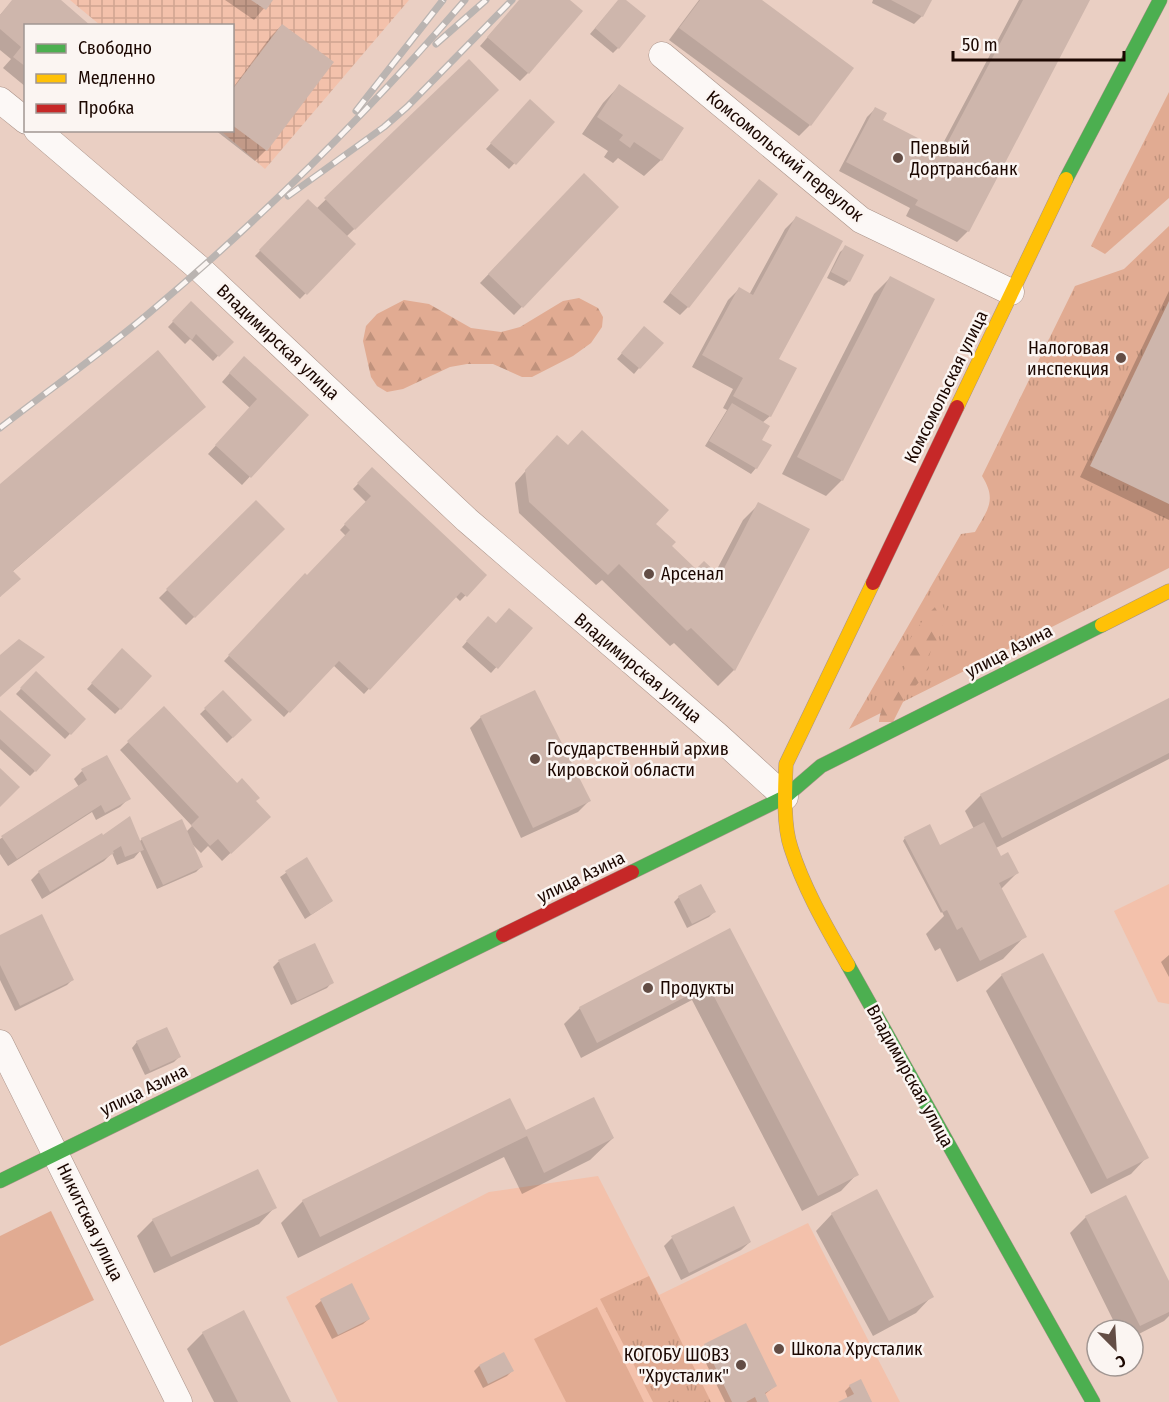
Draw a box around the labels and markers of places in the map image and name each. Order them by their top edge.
place label: Первый Дортрансбанк [909,137,1018,180]
marker: Первый Дортрансбанк [891,151,905,165]
place label: Налоговая инспекция [1027,337,1109,380]
marker: Налоговая инспекция [1114,351,1128,365]
place label: Арсенал [661,563,724,585]
marker: Арсенал [642,567,656,581]
place label: Государственный архив Кировской области [547,738,729,781]
marker: Государственный архив Кировской области [528,752,542,766]
place label: Продукты [660,977,735,999]
marker: Продукты [641,981,655,995]
place label: Школа Хрусталик [791,1338,923,1360]
marker: Школа Хрусталик [772,1342,786,1356]
place label: КОГОБУ ШОВЗ "Хрусталик" [624,1344,729,1387]
marker: КОГОБУ ШОВЗ "Хрусталик" [734,1358,748,1372]

